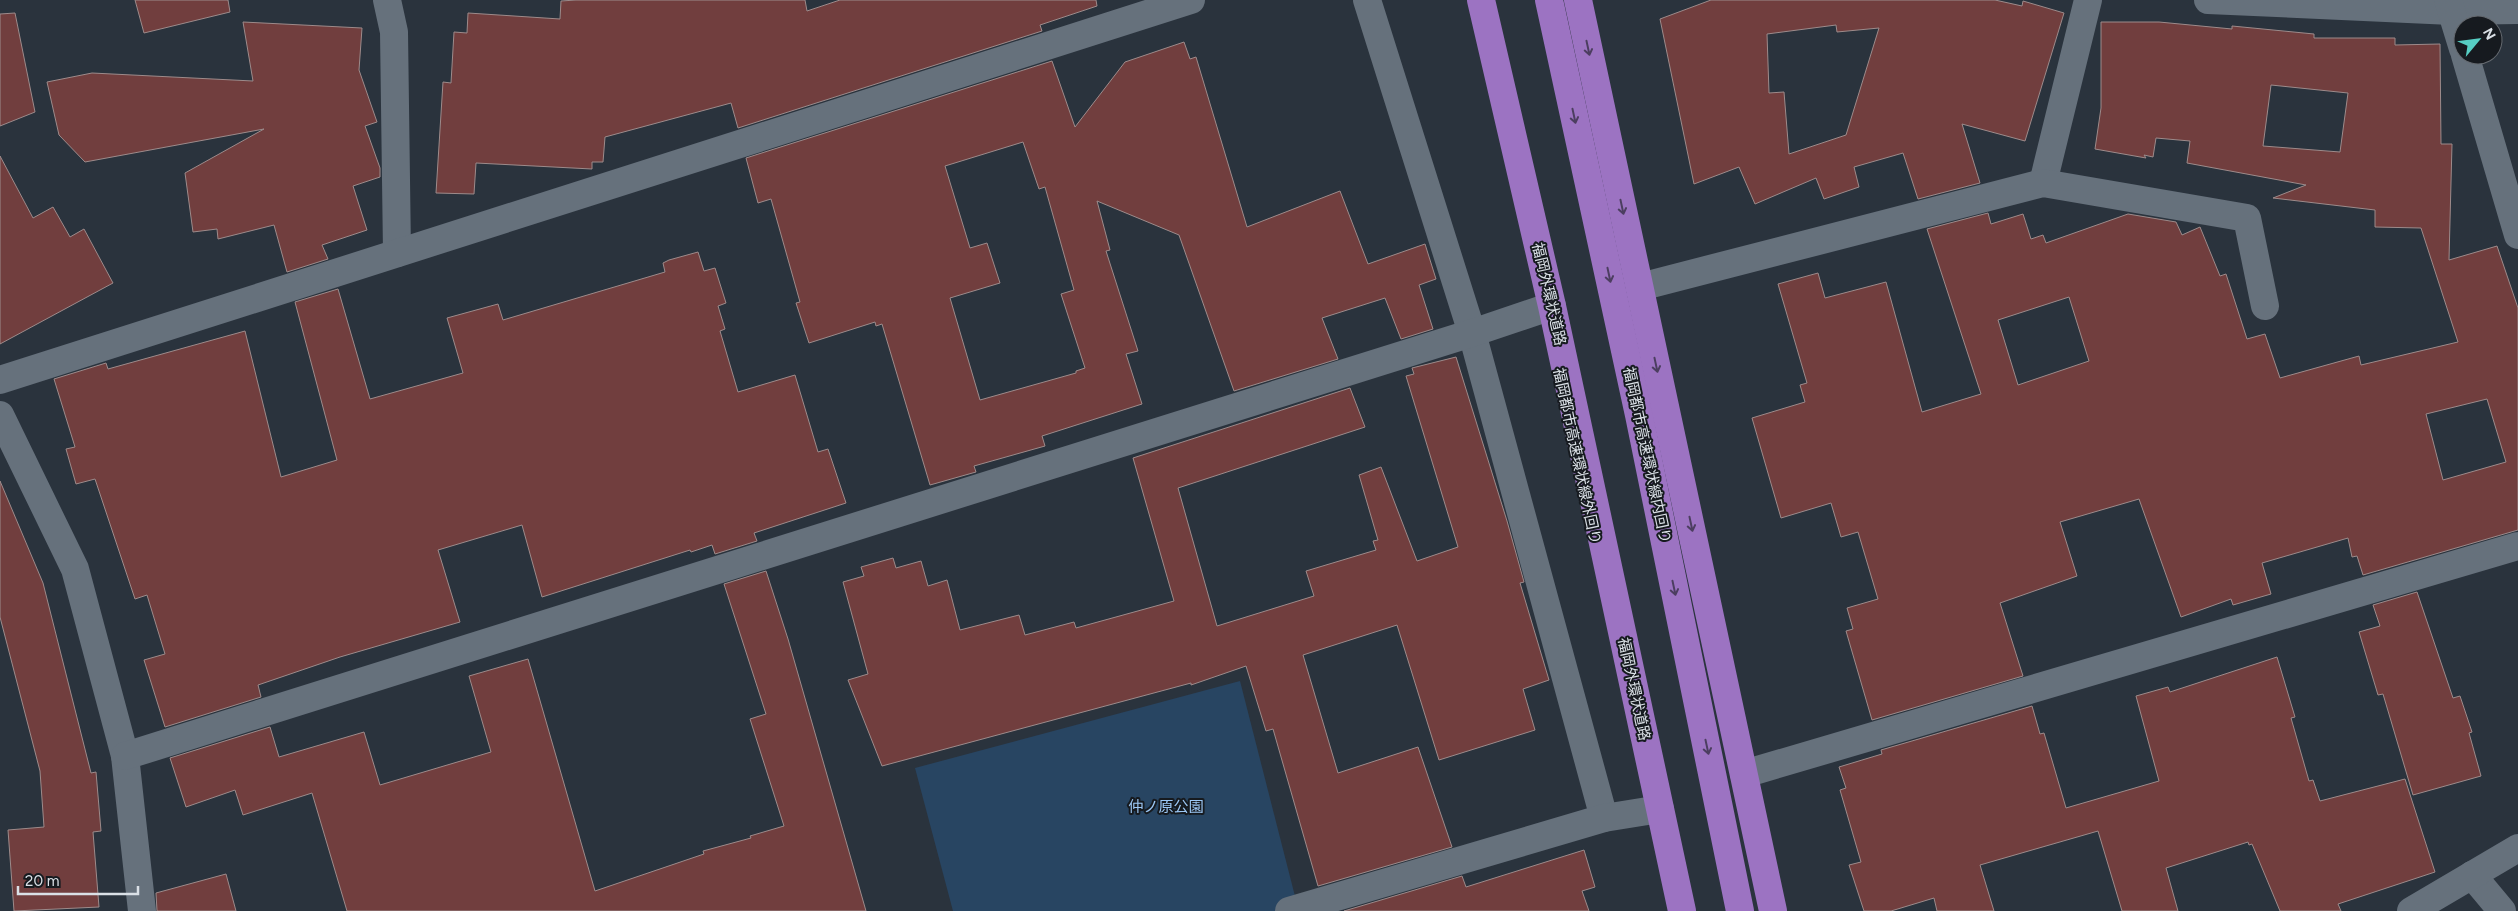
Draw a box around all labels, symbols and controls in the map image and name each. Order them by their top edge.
north arrow [2453,15,2503,65]
text: N [2479,25,2499,43]
one-way arrow [1584,39,1594,55]
one-way arrow [1570,108,1579,124]
one-way arrow [1618,198,1628,214]
street label: 福岡外環状道路 [1528,241,1570,347]
one-way arrow [1604,266,1614,282]
one-way arrow [1652,357,1662,373]
street label: 福岡都市高速環状線内回り [1619,365,1675,545]
street label: 福岡都市高速環状線外回り [1549,366,1605,546]
one-way arrow [1686,516,1696,532]
one-way arrow [1670,580,1680,596]
street label: 福岡外環状道路 [1614,636,1654,742]
one-way arrow [1703,739,1712,755]
park label: 仲ノ原公園 [1128,798,1204,816]
scale bar [18,864,138,896]
text: 20 m [25,872,59,890]

